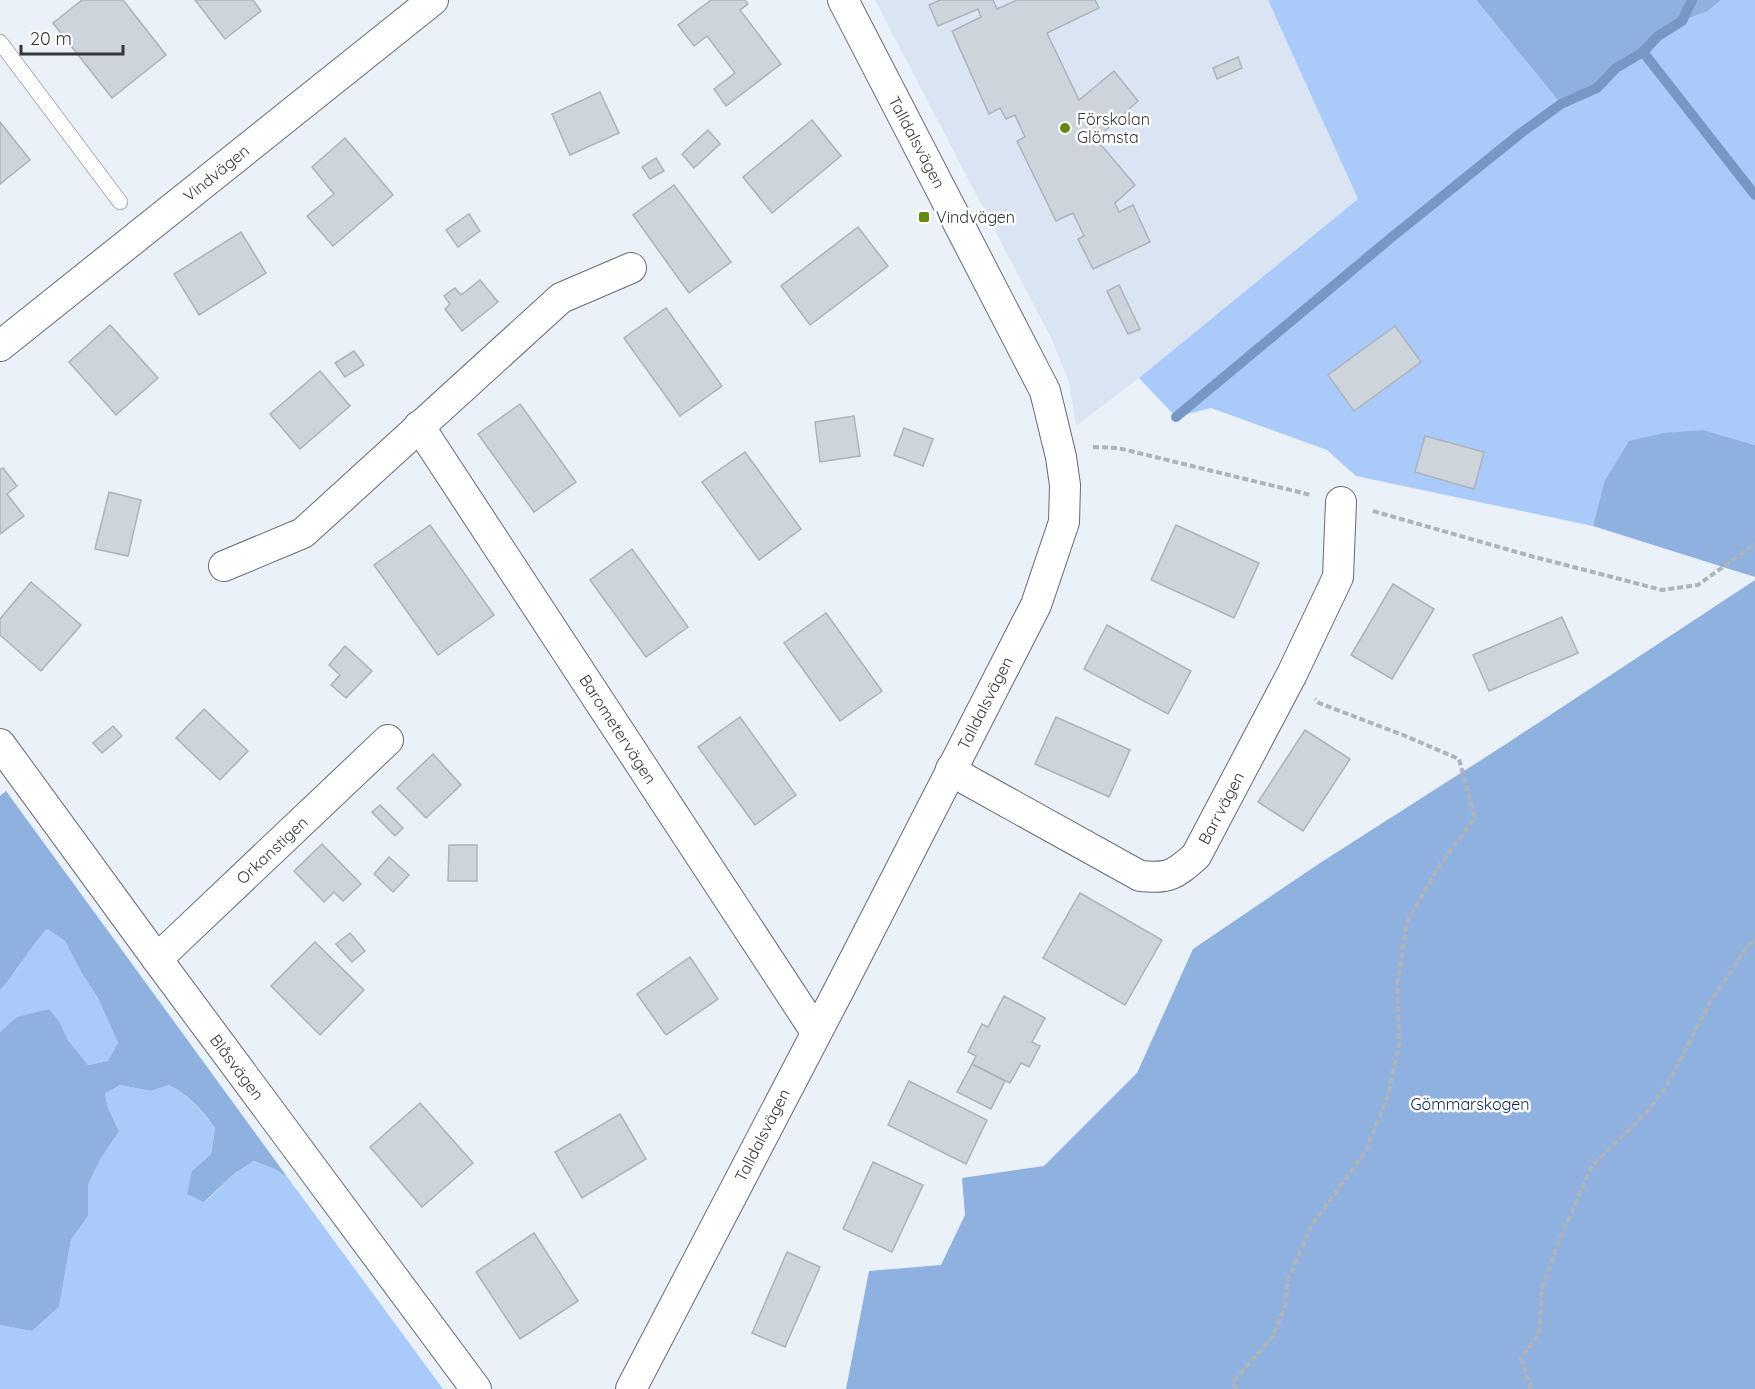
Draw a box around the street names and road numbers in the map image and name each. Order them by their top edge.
street label: Talldalsvägen [884,92,950,192]
street label: Vindvägen [179,140,253,206]
street label: Talldalsvägen [953,653,1017,753]
street label: Barometervägen [575,670,661,788]
street label: Barrvägen [1194,768,1248,848]
street label: Orkanstigen [232,812,312,888]
street label: Blåsvägen [206,1030,268,1104]
street label: Talldalsvägen [730,1085,794,1185]

